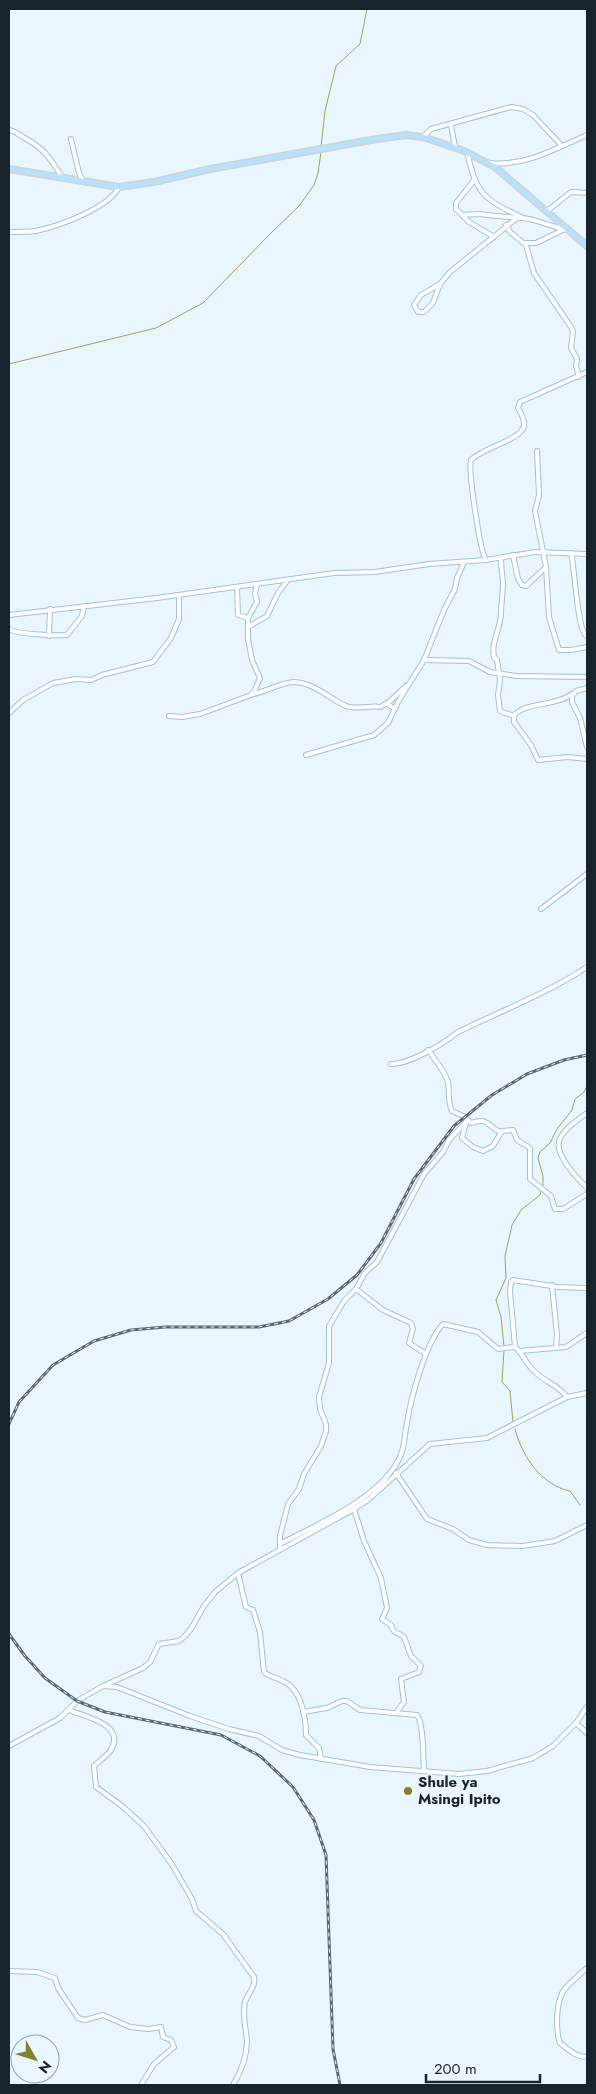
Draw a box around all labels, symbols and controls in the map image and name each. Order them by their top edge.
place label: Shule ya Msingi Ipito [418,1771,501,1810]
marker: Shule ya Msingi Ipito [402,1785,414,1797]
north arrow [10,2034,60,2084]
scale bar [426,2052,540,2084]
text: N [34,2057,56,2078]
text: 200 m [434,2058,477,2080]

